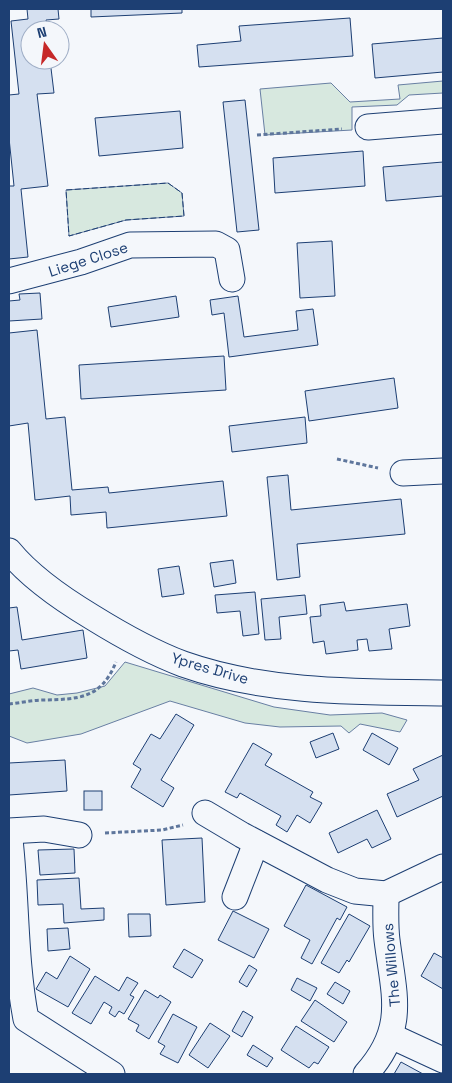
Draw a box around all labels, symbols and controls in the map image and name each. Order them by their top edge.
north arrow [20,20,70,70]
text: N [35,23,49,42]
street label: Liege Close [46,237,130,281]
street label: Ypres Drive [169,648,251,688]
street label: The Willows [378,922,404,1008]

